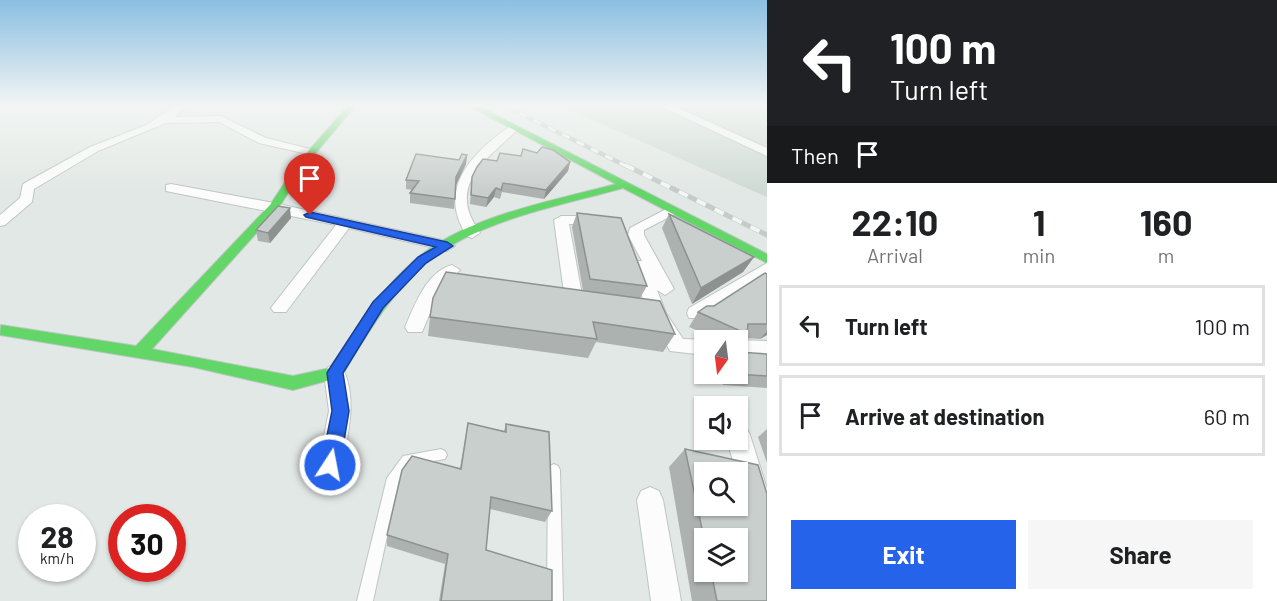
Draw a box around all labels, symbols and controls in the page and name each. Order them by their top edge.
text: 100 m [890,22,996,72]
icon: left [791,24,869,102]
text: Turn left [890,73,988,105]
icon: arrive [851,138,884,171]
text: Then [791,142,839,168]
pin [284,153,335,215]
icon: arrive [293,162,326,195]
text: 22:10 [852,200,938,243]
text: 1 [1033,200,1045,243]
text: 160 [1140,200,1192,243]
text: Arrival [867,243,923,267]
text: min [1023,243,1055,267]
text: m [1158,243,1174,267]
icon: left [794,309,827,342]
text: Turn left [845,313,928,339]
text: 100 m [1195,313,1250,339]
north arrow [694,330,748,384]
map controls [694,330,748,582]
button: sound [694,396,748,450]
icon: arrive [794,399,827,432]
text: Arrive at destination [845,403,1044,429]
text: 60 m [1204,403,1250,429]
position arrow [298,433,362,497]
button: search [694,462,748,516]
speed limit sign: 30 [108,504,186,582]
text: 28 [40,518,74,554]
button: Exit [791,520,1016,589]
button: Share [1028,520,1253,589]
button: layers [694,528,748,582]
text: km/h [40,549,74,567]

